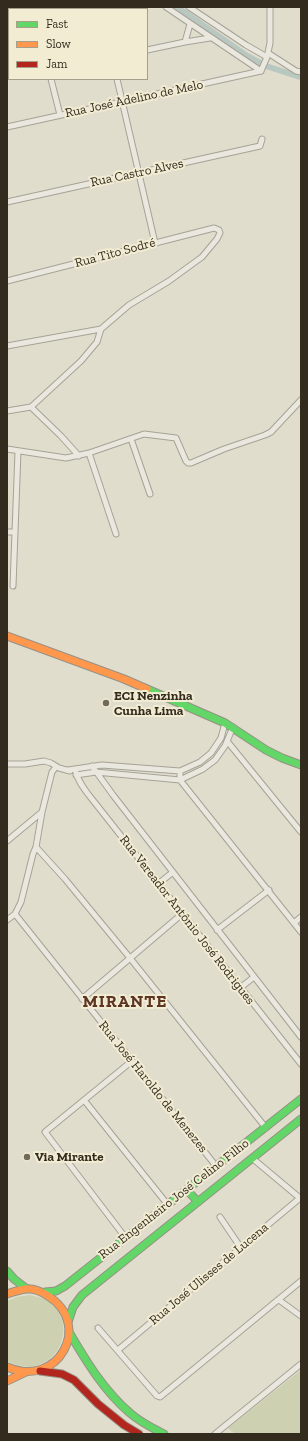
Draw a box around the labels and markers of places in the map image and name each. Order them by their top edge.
place label: ECI Nenzinha Cunha Lima [114,688,193,719]
marker: ECI Nenzinha Cunha Lima [101,698,111,708]
place label: Via Mirante [35,1149,103,1165]
marker: Via Mirante [22,1152,32,1162]

